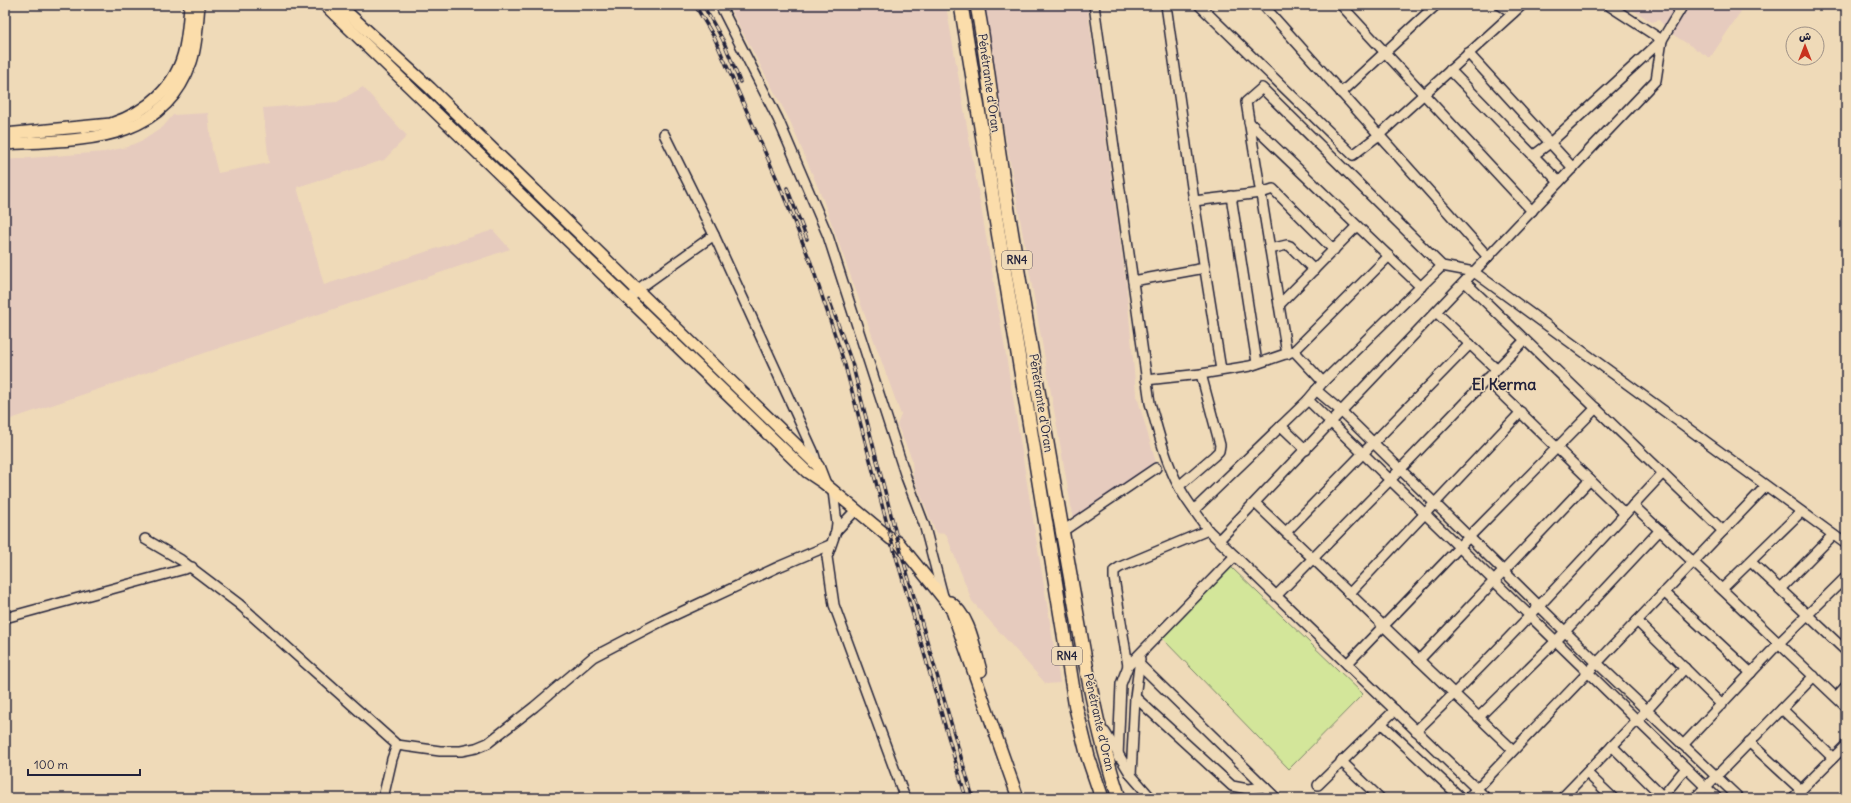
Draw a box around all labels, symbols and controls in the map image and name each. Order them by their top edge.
north arrow [1785,26,1825,66]
text: ش [1799,29,1811,43]
street label: Pénétrante d'Oran [975,33,1004,133]
road number: RN4 [1002,251,1032,269]
street label: Pénétrante d'Oran [1026,353,1057,453]
district label: El Kerma [1472,374,1536,394]
road number: RN4 [1052,647,1082,665]
street label: Pénétrante d'Oran [1081,672,1118,772]
scale bar [28,751,140,777]
text: 100 m [34,757,68,772]

